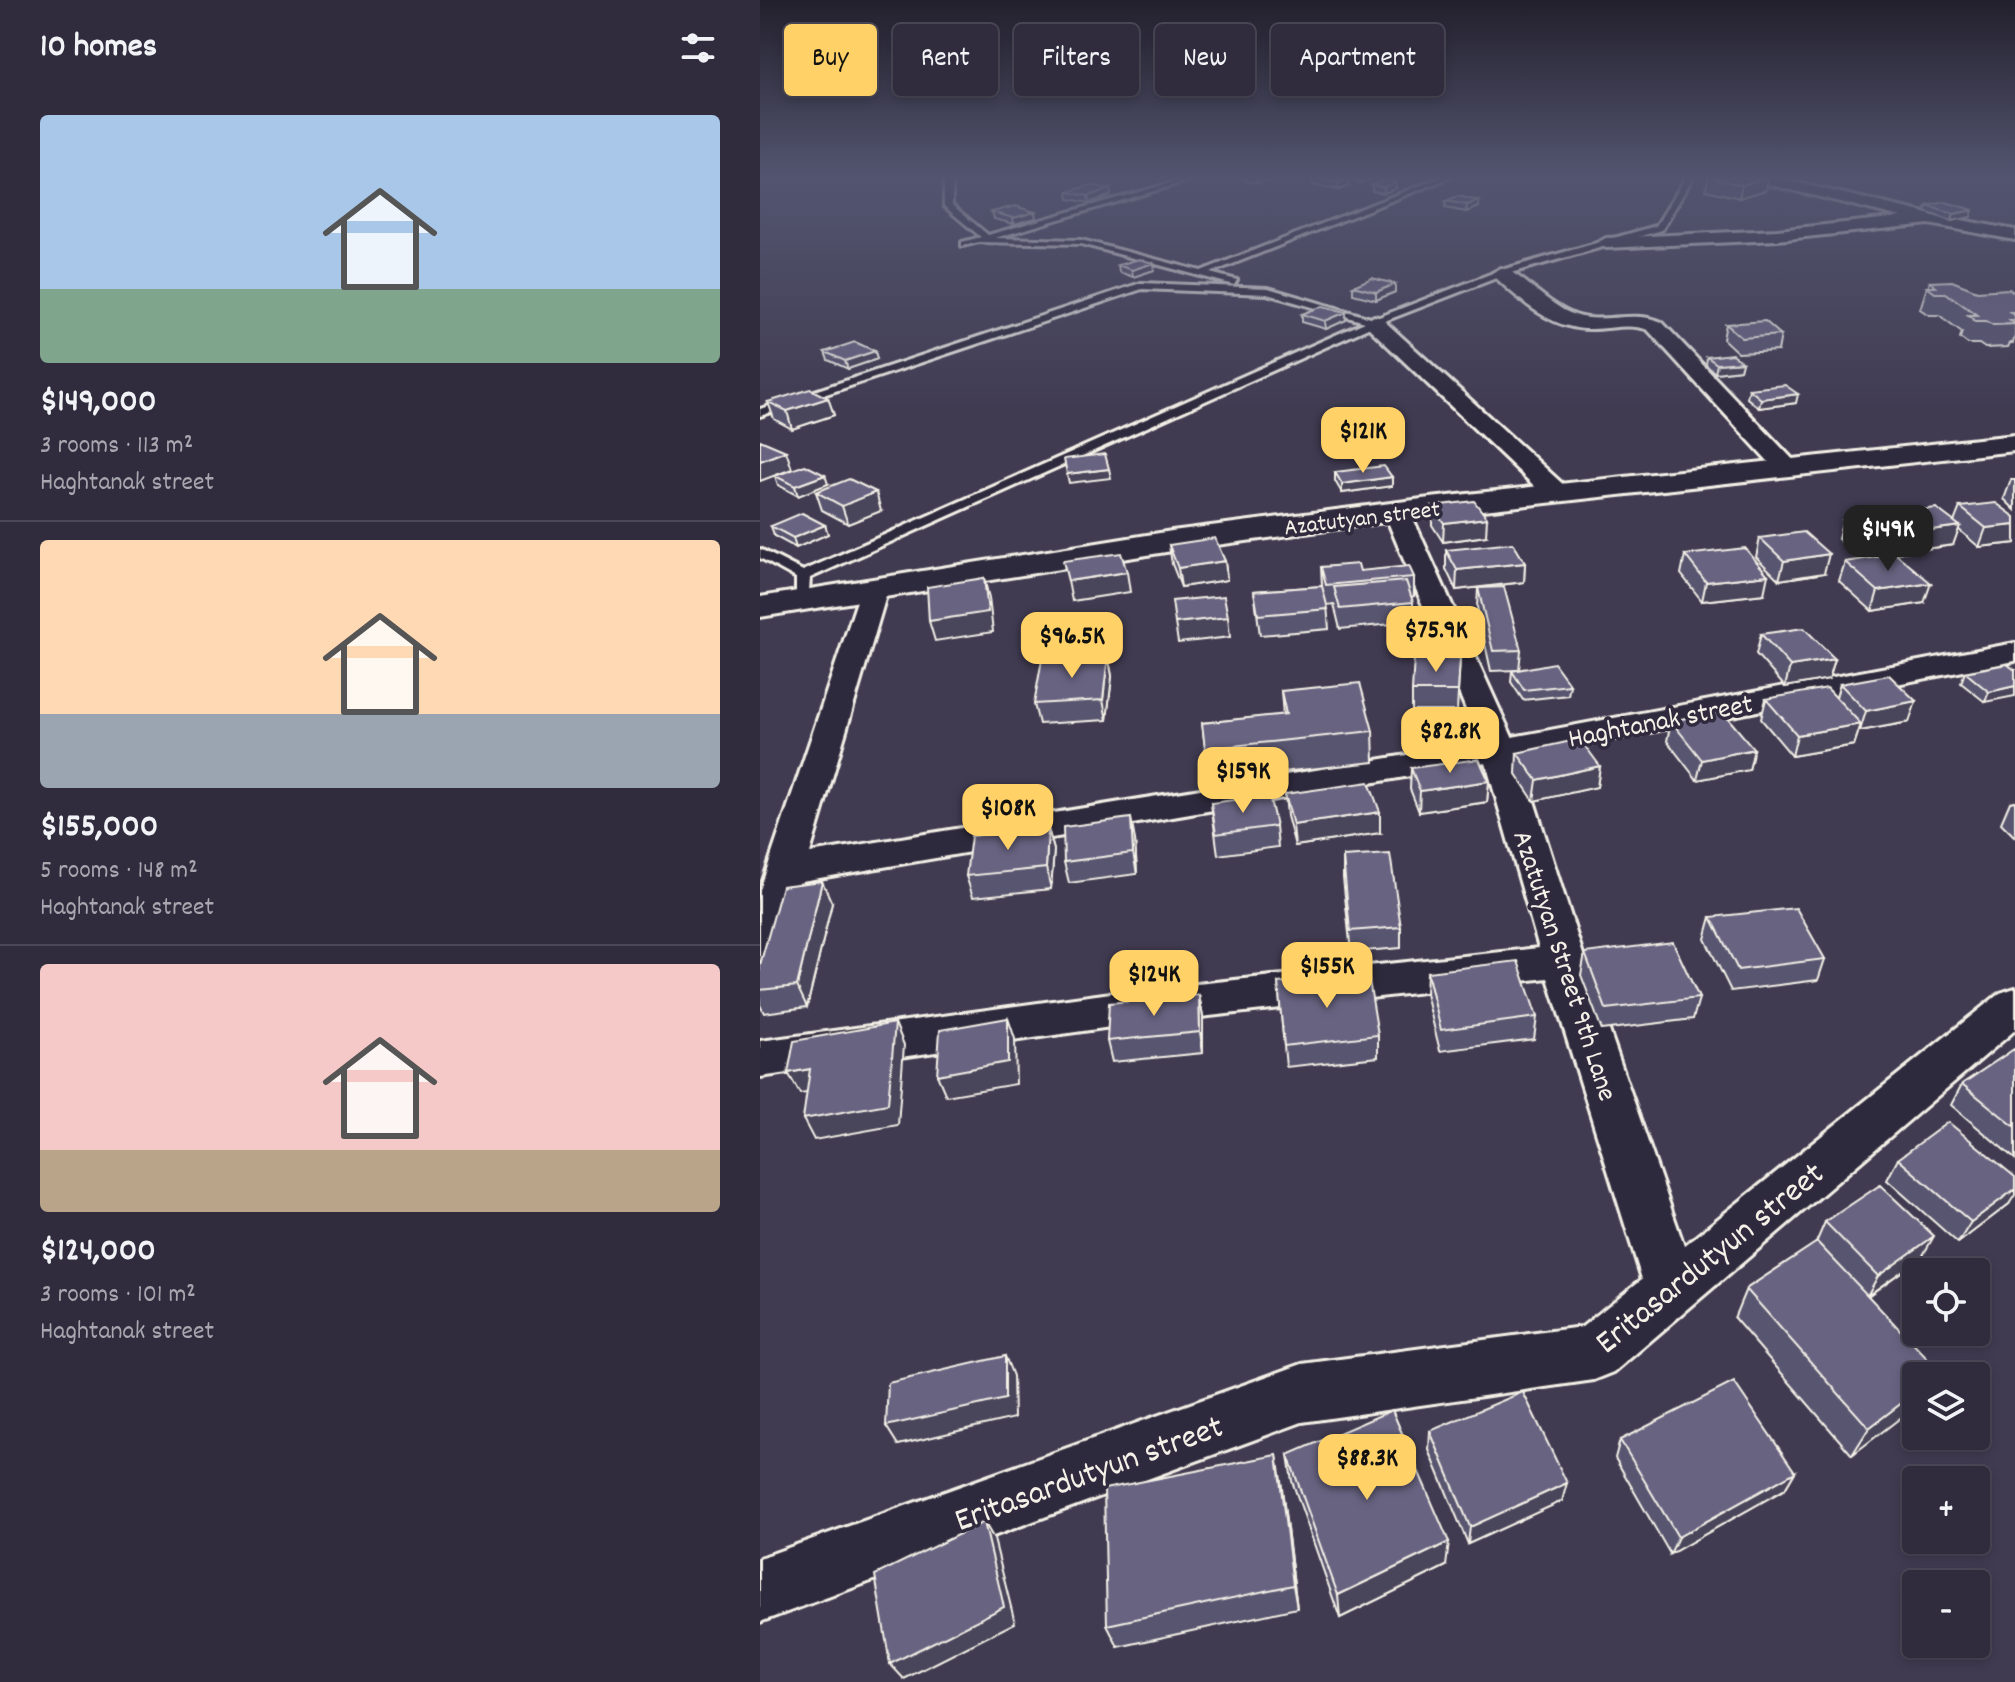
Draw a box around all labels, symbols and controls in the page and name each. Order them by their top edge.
text: 10 homes [40,24,157,73]
chip: Buy [784,24,877,96]
chip: Rent [893,24,998,96]
chip: Filters [1014,24,1139,96]
chip: New [1155,24,1255,96]
chip: Apartment [1271,24,1444,96]
icon: filters [676,26,720,70]
icon: home [308,167,452,311]
text: $149,000 [40,379,156,428]
pin: $121K [1307,407,1419,475]
text: $121K [1339,414,1387,451]
text: 3 rooms · 113 m² [40,428,193,465]
text: Haghtanak street [40,465,214,502]
street label: Azatutyan street [1282,494,1442,546]
pin: $149K [1832,505,1944,573]
text: $149K [1861,512,1915,549]
icon: home [308,592,452,736]
pin: $75.9K [1371,606,1501,674]
pin: $96.5K [1007,612,1137,680]
text: $75.9K [1404,613,1468,650]
text: $96.5K [1039,619,1105,656]
street label: Haghtanak street [1565,686,1757,761]
pin: $82.8K [1385,707,1515,775]
text: $82.8K [1419,714,1481,751]
pin: $159K [1187,747,1299,815]
text: $159K [1216,754,1270,791]
pin: $108K [952,784,1064,852]
text: $108K [980,791,1036,828]
text: $155,000 [40,804,158,853]
street label: Azatutyan Street 9th Lane [1500,826,1625,1107]
text: 5 rooms · 148 m² [40,853,198,890]
text: Haghtanak street [40,890,214,927]
pin: $155K [1271,942,1383,1010]
text: $155K [1300,949,1354,986]
pin: $124K [1098,950,1210,1018]
text: $124K [1127,957,1181,994]
icon: home [308,1016,452,1160]
street label: Eritasardutyun street [1586,1152,1837,1368]
text: $124,000 [40,1228,156,1277]
map controls [1902,1258,1990,1658]
button: locate [1902,1258,1990,1346]
text: 3 rooms · 101 m² [40,1277,196,1314]
text: Haghtanak street [40,1314,214,1351]
button: layers [1902,1362,1990,1450]
street label: Eritasardutyun street [949,1405,1231,1548]
pin: $88.3K [1302,1434,1432,1502]
text: $88.3K [1336,1441,1398,1478]
button: + [1902,1466,1990,1554]
button: − [1902,1570,1990,1658]

